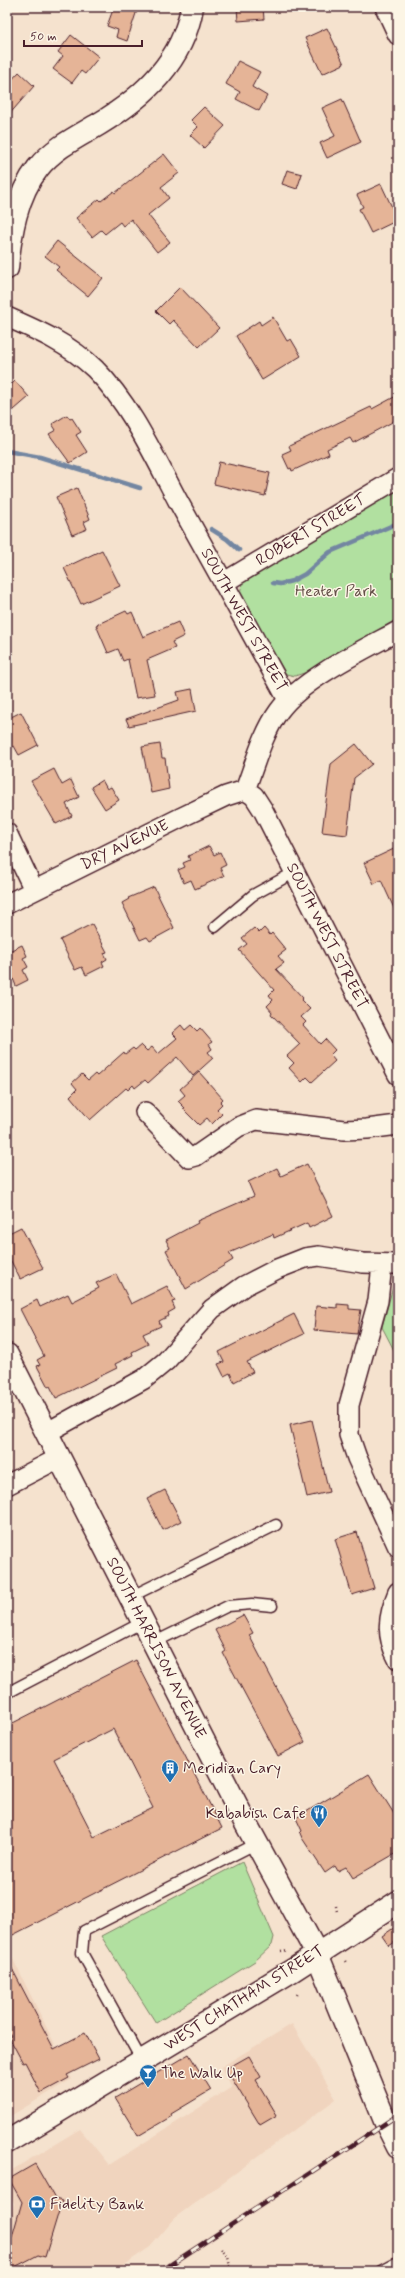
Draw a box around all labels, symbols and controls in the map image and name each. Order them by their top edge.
scale bar [24,22,142,48]
text: 50 m [30,29,57,45]
street label: ROBERT STREET [252,488,371,571]
street label: SOUTH WEST STREET [196,544,292,696]
park label: Heater Park [295,581,377,602]
street label: DRY AVENUE [77,815,173,875]
street label: SOUTH WEST STREET [281,859,373,1013]
street label: SOUTH HARRISON AVENUE [101,1554,211,1742]
building icon: Meridian Cary [160,1758,180,1783]
place label: Meridian Cary [183,1758,281,1779]
place label: Kababish Cafe [205,1803,306,1824]
restaurant icon: Kababish Cafe [309,1803,329,1828]
street label: WEST CHATHAM STREET [160,1940,328,2056]
bar icon: The Walk Up [138,2063,158,2088]
place label: The Walk Up [161,2063,243,2084]
bank icon: Fidelity Bank [27,2194,47,2219]
place label: Fidelity Bank [50,2194,144,2215]

